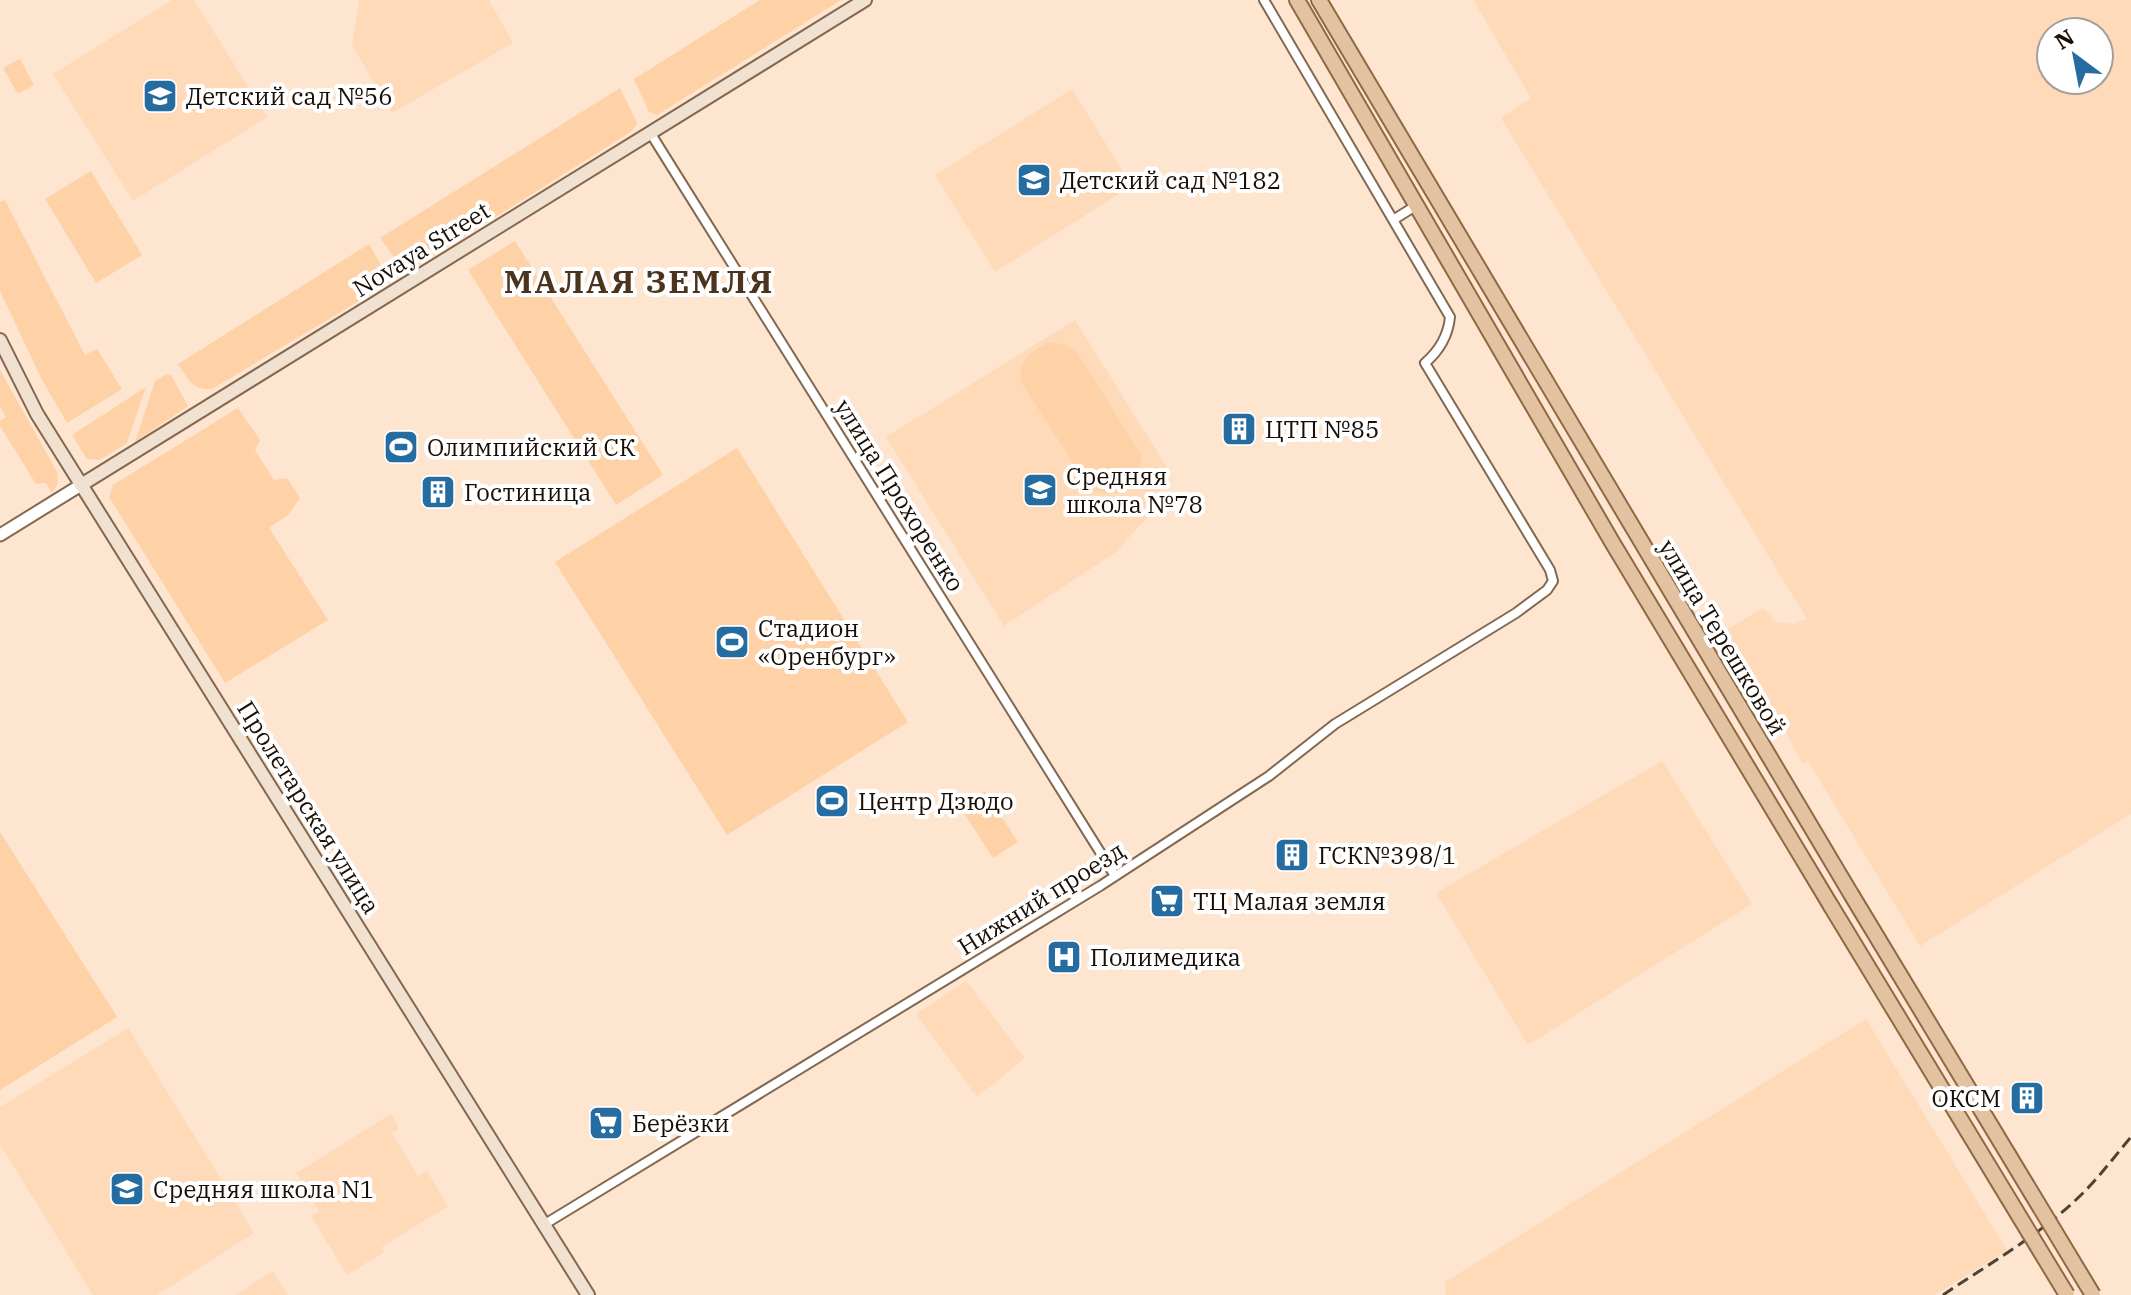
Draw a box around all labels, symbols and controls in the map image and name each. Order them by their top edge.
north arrow [2035,16,2115,96]
text: N [2049,22,2079,56]
school or university icon: Детский сад №56 [141,77,179,115]
place label: Детский сад №56 [186,80,393,112]
school or university icon: Детский сад №182 [1015,161,1053,199]
place label: Детский сад №182 [1060,164,1281,196]
street label: Novaya Street [346,194,496,304]
district label: МАЛАЯ ЗЕМЛЯ [504,260,774,302]
street label: улица Прохоренко [828,393,972,597]
building icon: ЦТП №85 [1220,410,1258,448]
place label: ЦТП №85 [1265,413,1379,445]
sports icon: Олимпийский СК [382,428,420,466]
place label: Олимпийский СК [427,431,636,463]
place label: Средняя школа №78 [1066,460,1203,520]
school or university icon: Средняя школа №78 [1021,471,1059,509]
building icon: Гостиница [419,473,457,511]
place label: Гостиница [464,476,591,508]
street label: улица Терешковой [1652,533,1794,741]
place label: Стадион «Оренбург» [758,612,896,672]
sports icon: Стадион «Оренбург» [713,623,751,661]
street label: Пролетарская улица [230,694,388,920]
sports icon: Центр Дзюдо [813,782,851,820]
place label: Центр Дзюдо [858,785,1014,817]
street label: Нижний проезд [952,834,1130,962]
building icon: ГСК№398/1 [1273,836,1311,874]
place label: ГСК№398/1 [1318,839,1456,871]
supermarket icon: ТЦ Малая земля [1148,882,1186,920]
place label: ТЦ Малая земля [1193,885,1386,917]
hospital icon: Полимедика [1045,938,1083,976]
place label: Полимедика [1090,941,1241,973]
building icon: ОКСМ [2008,1079,2046,1117]
place label: ОКСМ [1931,1082,2001,1114]
supermarket icon: Берёзки [587,1104,625,1142]
place label: Берёзки [632,1107,730,1139]
school or university icon: Средняя школа N1 [108,1170,146,1208]
place label: Средняя школа N1 [153,1173,374,1205]

